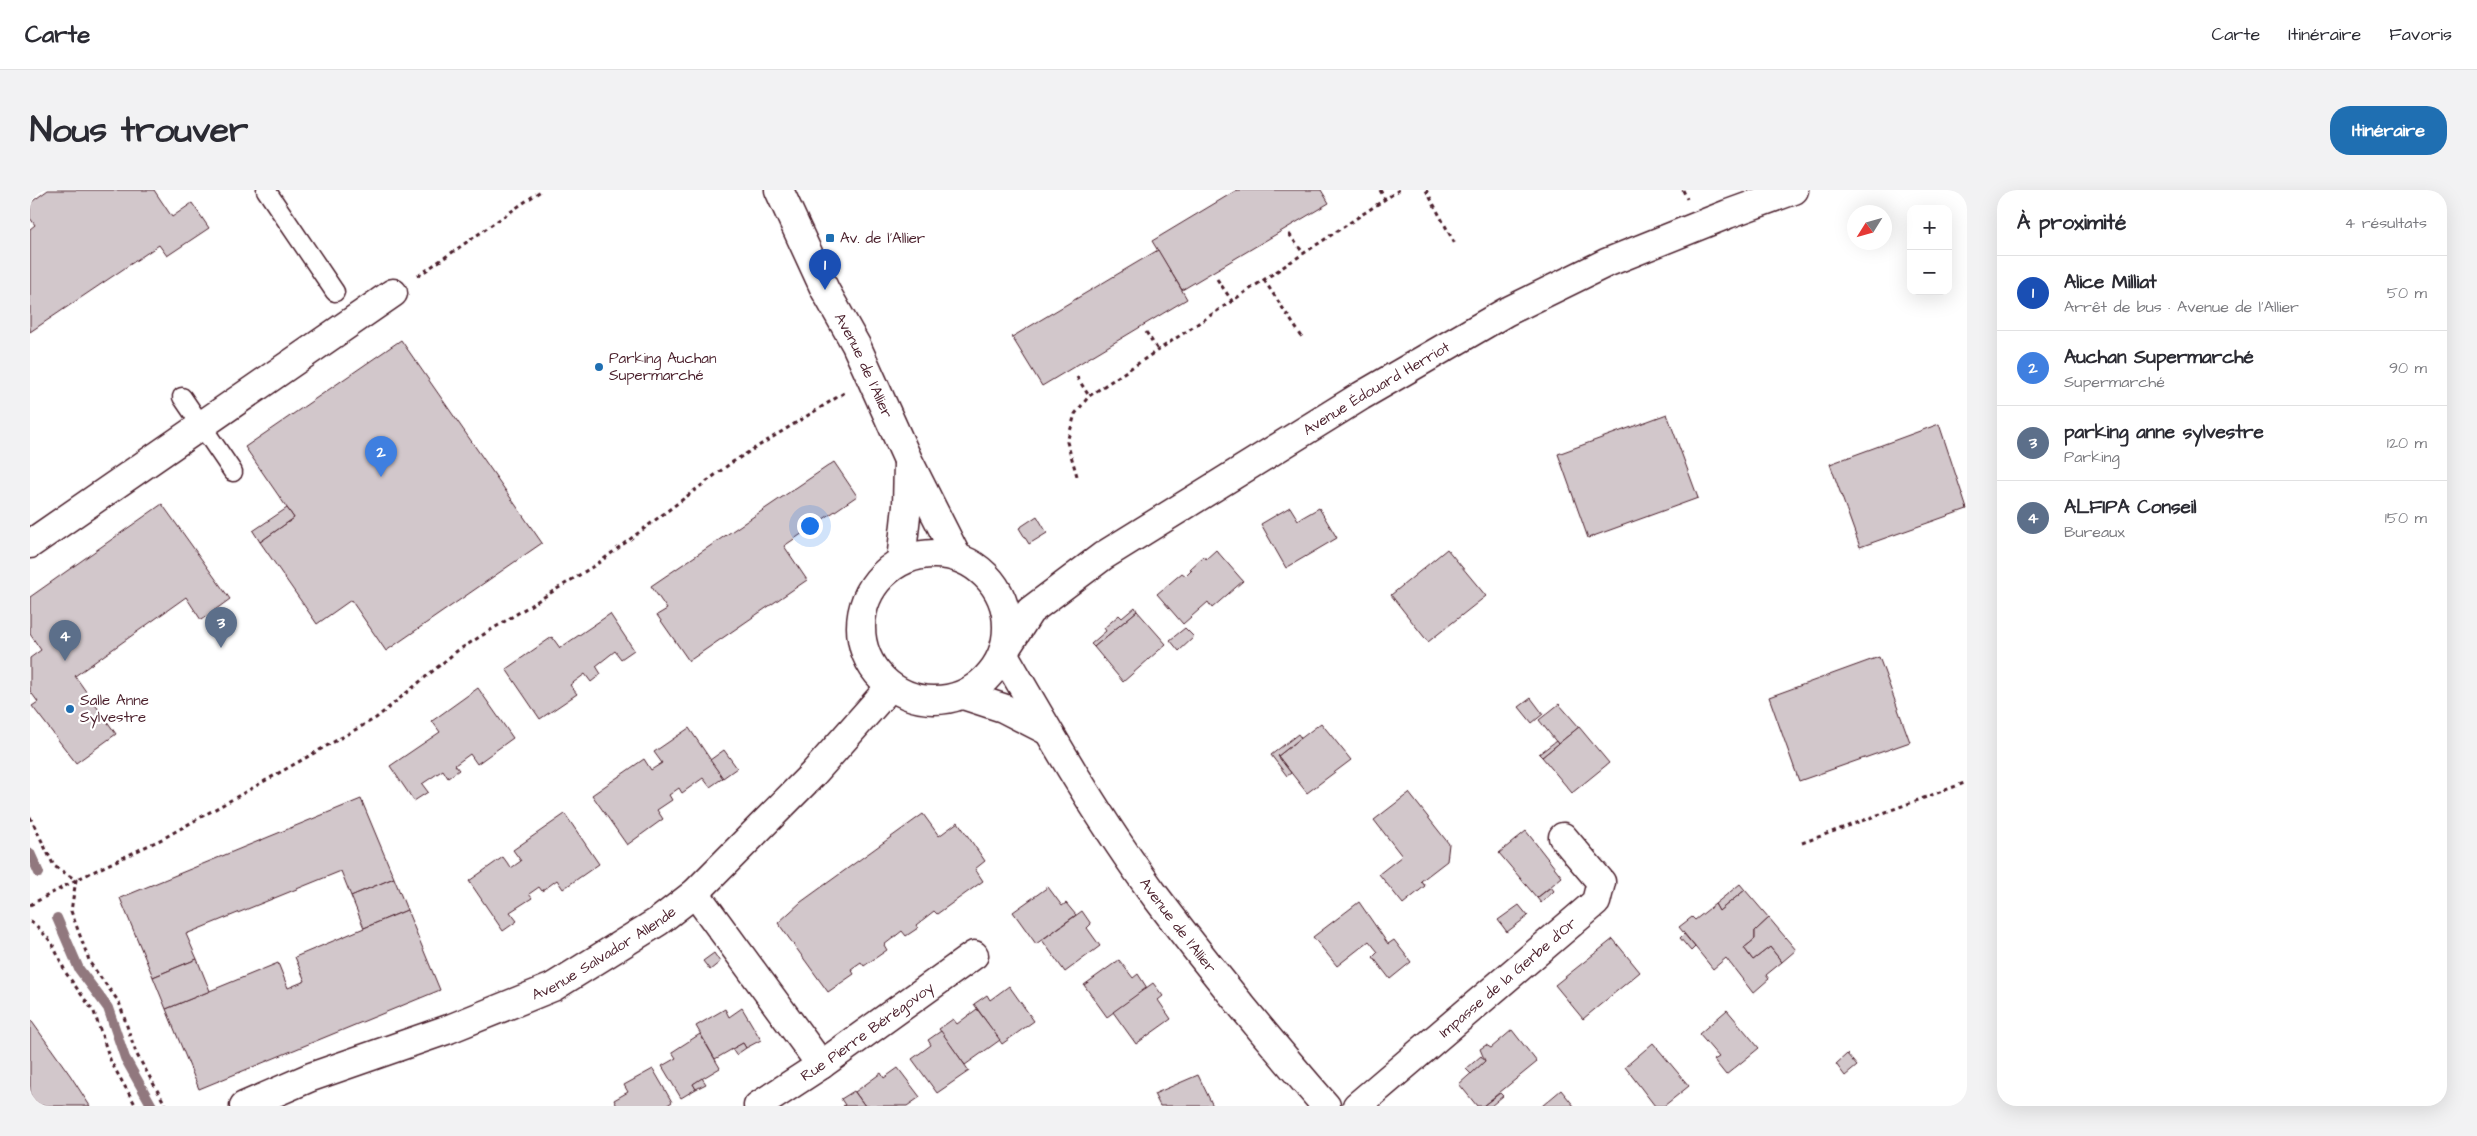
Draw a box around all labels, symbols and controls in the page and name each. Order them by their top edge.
text: Carte [25,18,90,52]
text: Carte [2211,22,2260,47]
text: Itinéraire [2288,22,2361,47]
text: Favoris [2389,22,2452,47]
text: Nous trouver [30,106,248,155]
button: Itinéraire [2330,106,2447,155]
north arrow [1847,205,1892,250]
map controls [1907,205,1952,295]
button: + [1907,205,1952,250]
text: À proximité [2017,208,2126,237]
text: 4 résultats [2344,212,2427,234]
place label: Av. de l'Allier [840,228,925,249]
marker: Av. de l'Allier [824,232,836,244]
pin: 1 [809,249,841,290]
button: − [1907,250,1952,295]
text: Alice Milliat [2064,269,2157,296]
text: 1 [2032,282,2034,304]
text: 50 m [2387,282,2427,304]
text: Arrêt de bus · Avenue de l'Allier [2064,296,2299,318]
street label: Avenue de l'Allier [829,309,898,422]
street label: Avenue Édouard Herriot [1299,337,1454,441]
text: Auchan Supermarché [2064,344,2254,371]
place label: Parking Auchan Supermarché [609,348,717,386]
text: 2 [2028,357,2038,379]
text: 90 m [2389,357,2427,379]
marker: Parking Auchan Supermarché [593,361,605,373]
text: Supermarché [2064,371,2165,393]
text: parking anne sylvestre [2064,419,2264,446]
text: 3 [2029,432,2037,454]
text: 120 m [2387,432,2427,454]
pin: 2 [365,436,397,477]
text: Parking [2064,446,2120,468]
text: ALFIPA Conseil [2064,494,2197,521]
text: 4 [2028,507,2038,529]
text: 150 m [2385,507,2427,529]
your location [797,513,823,539]
text: Bureaux [2064,521,2125,543]
pin: 3 [205,607,237,648]
pin: 4 [49,620,81,661]
place label: Salle Anne Sylvestre [80,690,149,729]
marker: Salle Anne Sylvestre [64,703,76,715]
street label: Avenue de l'Allier [1134,874,1221,977]
street label: Avenue Salvador Allende [529,902,681,1006]
street label: Impasse de la Gerbe d'Or [1435,913,1581,1043]
street label: Rue Pierre Bérégovoy [797,977,939,1087]

